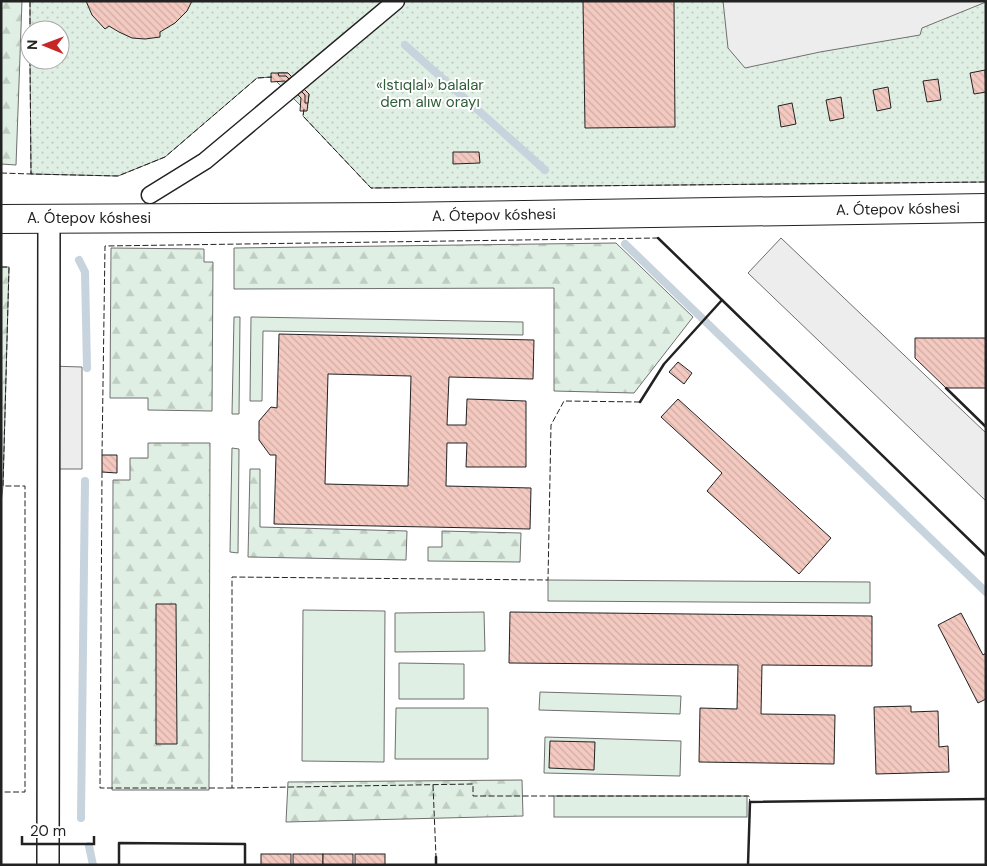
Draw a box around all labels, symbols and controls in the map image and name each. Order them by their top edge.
north arrow [20,20,70,70]
text: N [23,40,41,50]
park label: «Istıqlal» balalar dem alıw orayı [376,75,484,112]
street label: A. Ótepov kóshesi [836,198,960,220]
street label: A. Ótepov kóshesi [432,204,556,226]
street label: A. Ótepov kóshesi [27,208,151,228]
scale bar [22,814,95,846]
text: 20 m [30,821,66,841]

